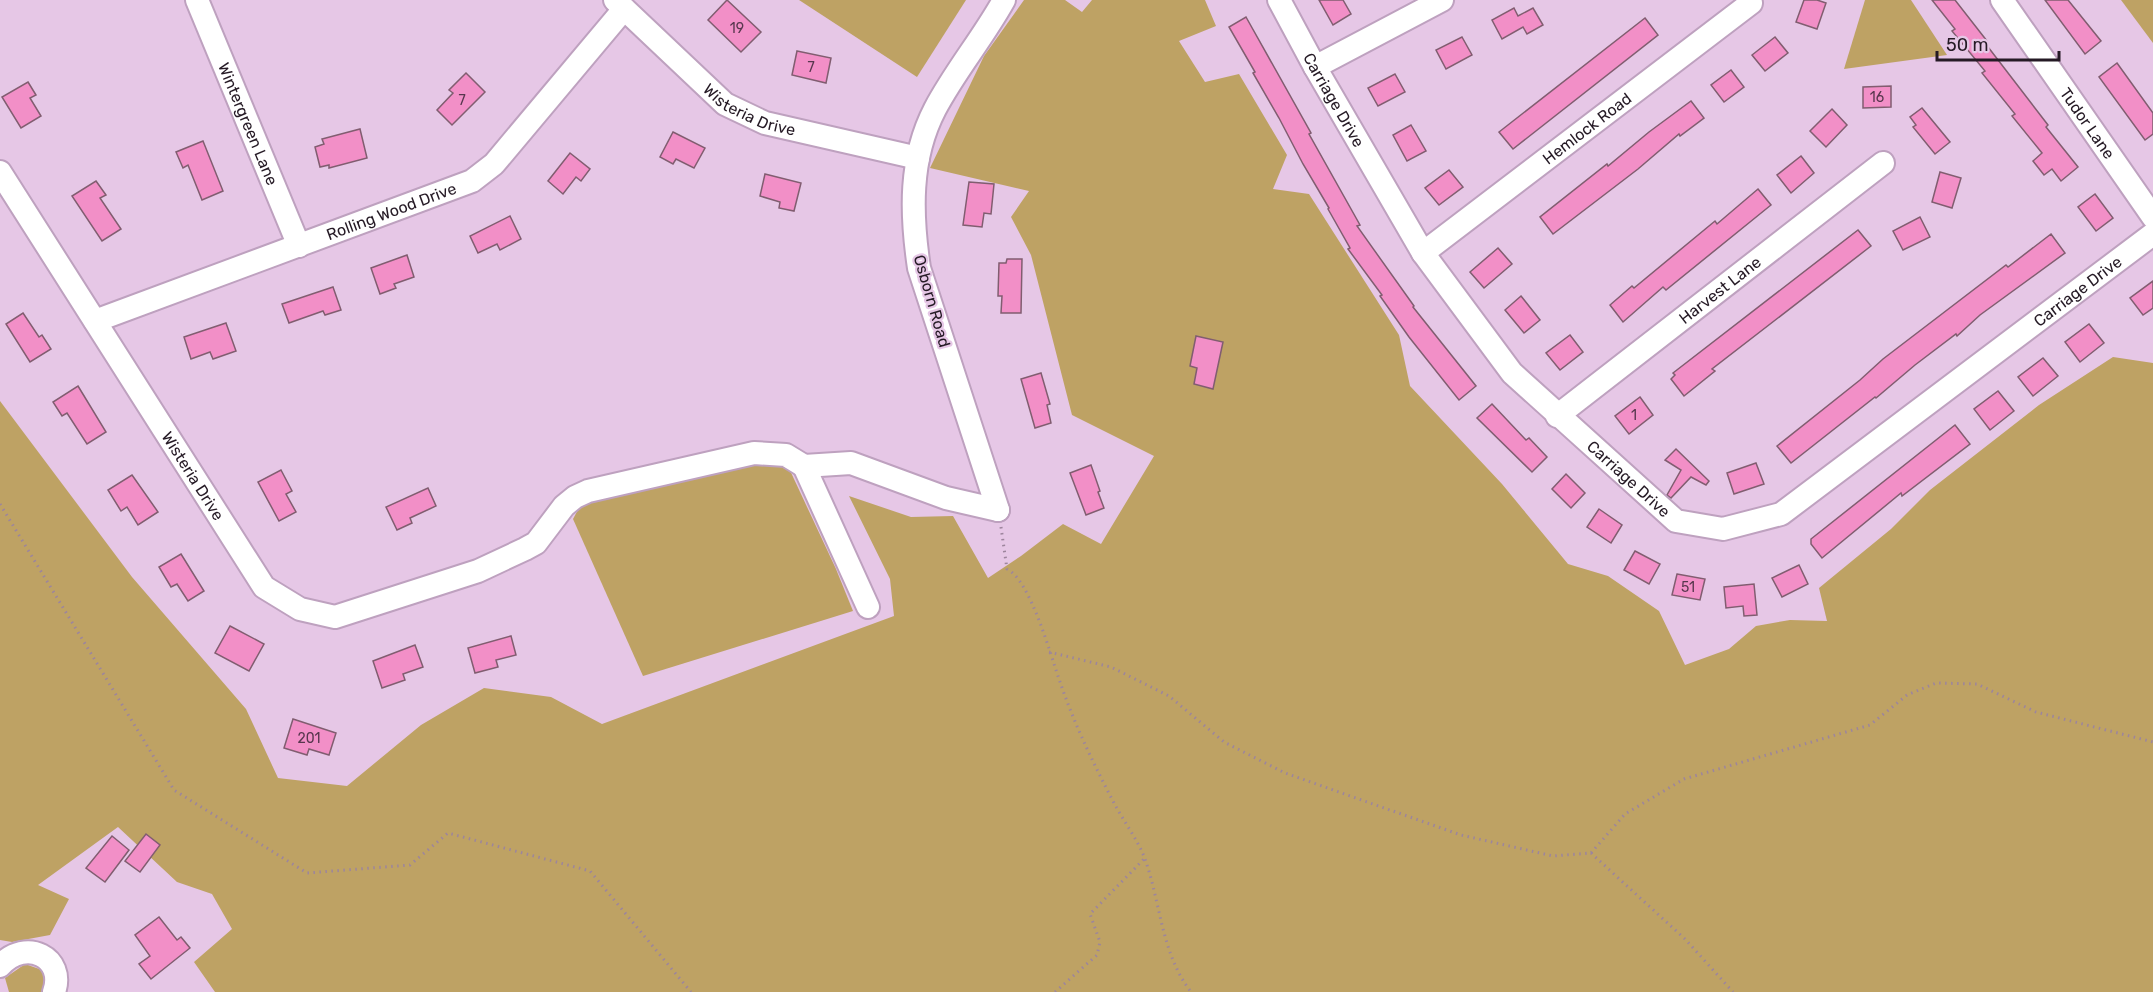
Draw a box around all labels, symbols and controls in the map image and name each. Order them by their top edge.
house number: 19 [730,20,744,37]
scale bar [1937,24,2058,62]
text: 50 m [1946,34,1989,56]
street label: Carriage Drive [1300,49,1369,150]
house number: 7 [807,59,815,76]
street label: Wintergreen Lane [214,60,282,188]
street label: Wisteria Drive [700,79,797,139]
street label: Tudor Lane [2056,84,2119,162]
street label: Hemlock Road [1539,88,1635,168]
house number: 16 [1870,89,1884,106]
house number: 7 [458,92,466,109]
street label: Rolling Wood Drive [324,178,459,244]
street label: Harvest Lane [1675,252,1765,327]
street label: Carriage Drive [2030,252,2125,330]
street label: Osborn Road [910,253,954,349]
house number: 1 [1631,407,1637,424]
street label: Wisteria Drive [158,428,228,524]
street label: Carriage Drive [1583,436,1674,521]
house number: 51 [1681,579,1695,596]
house number: 201 [297,730,321,747]

